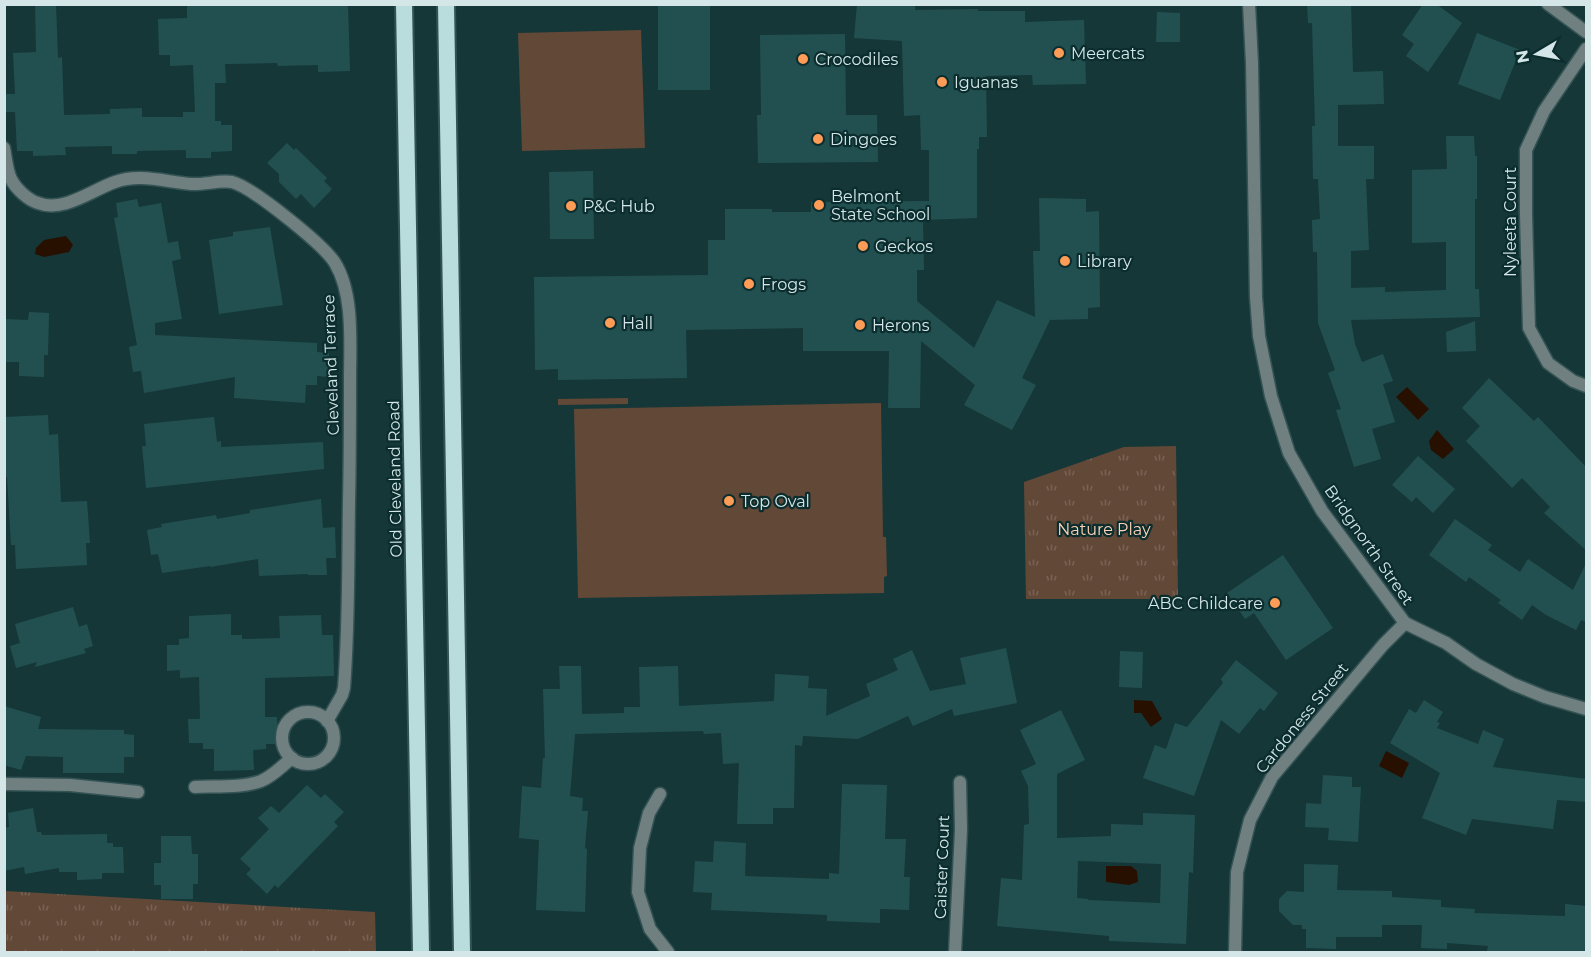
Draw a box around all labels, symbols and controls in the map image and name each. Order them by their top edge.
north arrow [1507,24,1567,84]
place label: Meercats [1071,44,1145,63]
marker: Meercats [1052,46,1066,60]
text: N [1512,48,1533,65]
place label: Crocodiles [815,50,899,69]
marker: Crocodiles [796,52,810,66]
place label: Iguanas [954,73,1018,92]
marker: Iguanas [935,75,949,89]
place label: Dingoes [830,130,897,149]
marker: Dingoes [811,132,825,146]
street label: Nyleeta Court [1501,166,1520,277]
place label: Belmont State School [831,187,930,224]
place label: P&C Hub [583,197,655,216]
marker: Belmont State School [812,198,826,212]
marker: P&C Hub [564,199,578,213]
place label: Geckos [875,237,933,256]
marker: Geckos [856,239,870,253]
place label: Library [1077,252,1132,271]
marker: Library [1058,254,1072,268]
place label: Frogs [761,275,806,294]
marker: Frogs [742,277,756,291]
street label: Cleveland Terrace [319,294,343,436]
place label: Hall [622,314,653,333]
marker: Hall [603,316,617,330]
place label: Herons [872,316,930,335]
marker: Herons [853,318,867,332]
street label: Old Cleveland Road [384,400,406,558]
street label: Bridgnorth Street [1321,481,1418,609]
place label: Top Oval [741,492,810,511]
marker: Top Oval [722,494,736,508]
park label: Nature Play [1057,520,1151,539]
place label: ABC Childcare [1148,594,1263,613]
marker: ABC Childcare [1268,596,1282,610]
street label: Cardoness Street [1252,659,1353,777]
street label: Caister Court [931,814,953,919]

